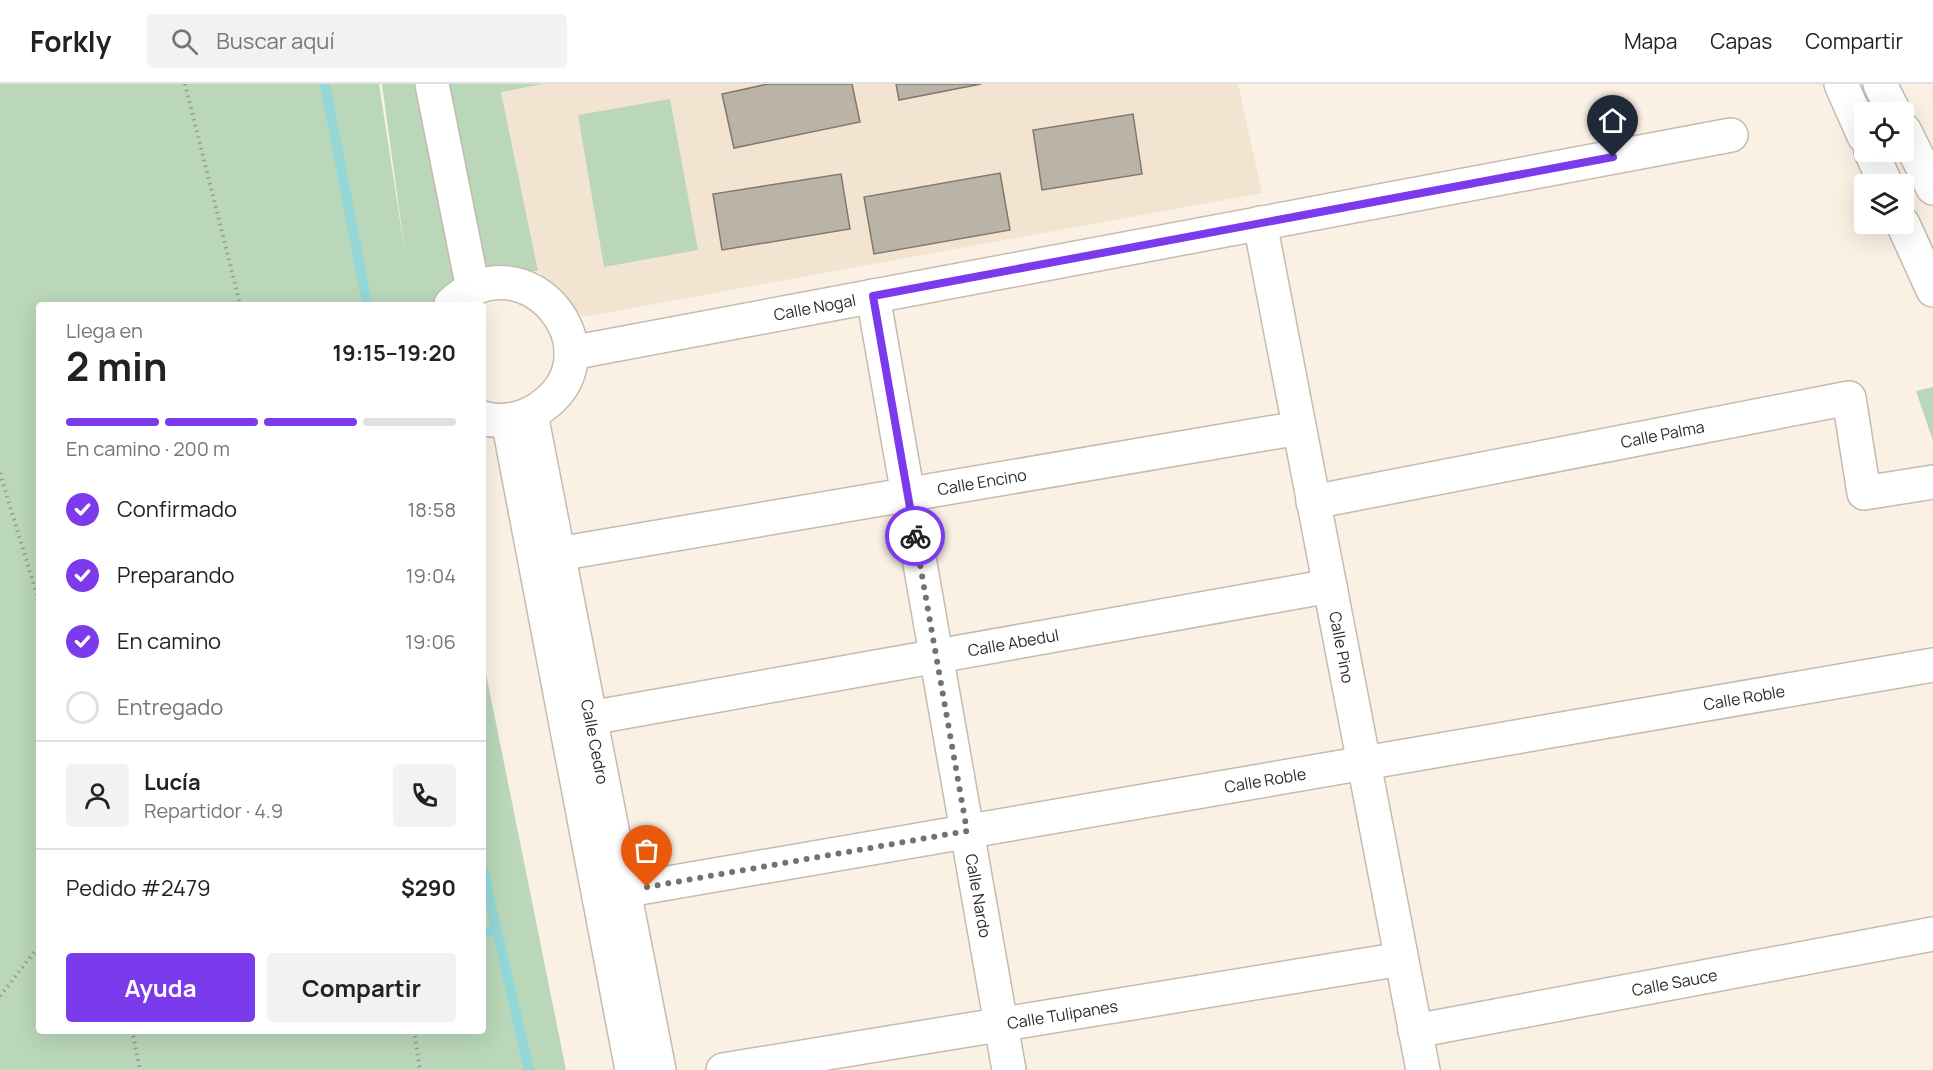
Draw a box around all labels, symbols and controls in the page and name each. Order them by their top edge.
search box [147,14,567,68]
text: Forkly [30,22,111,60]
icon: search [168,25,201,58]
text: Buscar aquí [216,26,335,56]
text: Mapa [1624,27,1677,55]
text: Capas [1710,27,1772,55]
text: Compartir [1805,27,1903,55]
pin [1587,95,1638,157]
map controls [1854,102,1914,234]
button: locate [1854,102,1914,162]
icon: home [1596,104,1629,137]
button: layers [1854,174,1914,234]
street label: Calle Nogal [772,289,858,326]
text: Llega en [66,317,143,344]
text: 19:15–19:20 [332,338,456,368]
text: 2 min [66,339,167,393]
street label: Calle Palma [1619,415,1706,453]
text: En camino · 200 m [66,435,230,462]
street label: Calle Encino [936,464,1028,500]
icon: check [66,493,99,526]
text: Confirmado [117,494,237,524]
text: 18:58 [407,496,456,523]
courier [885,506,945,566]
icon: bike [899,520,932,553]
icon: check [66,559,99,592]
text: Preparando [117,560,235,590]
text: 19:04 [406,562,456,589]
street label: Calle Pino [1324,609,1359,685]
street label: Calle Abedul [966,624,1061,661]
icon: check [66,625,99,658]
text: En camino [117,626,221,656]
text: 19:06 [405,628,456,655]
street label: Calle Roble [1702,680,1787,715]
text: Entregado [117,692,223,722]
street label: Calle Cedro [576,698,614,786]
street label: Calle Roble [1223,762,1308,798]
button: person [66,764,129,827]
button: phone [393,764,456,827]
text: Lucía [144,767,201,797]
text: Repartidor · 4.9 [144,797,283,824]
pin [621,825,672,887]
icon: bag [630,834,663,867]
street label: Calle Nardo [960,852,997,939]
text: Pedido #2479 [66,873,211,903]
text: $290 [401,873,456,903]
button: Ayuda [66,953,255,1022]
button: Compartir [267,953,456,1022]
street label: Calle Sauce [1630,964,1719,1001]
street label: Calle Tulipanes [1006,995,1119,1034]

